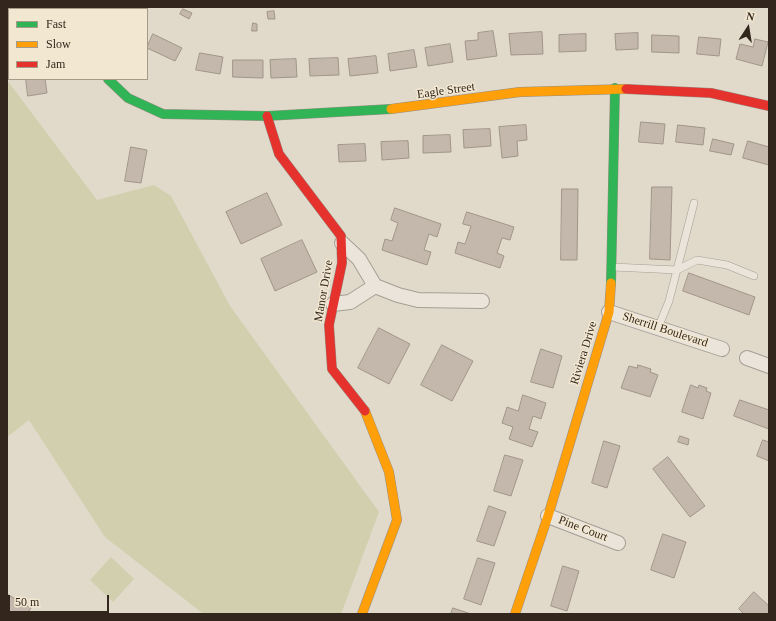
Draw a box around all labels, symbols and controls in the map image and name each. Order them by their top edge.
legend [8,8,148,80]
north arrow [728,8,768,48]
text: N [745,10,756,23]
text: Fast [46,17,66,31]
text: Slow [46,37,71,51]
text: Jam [46,57,65,71]
street label: Eagle Street [416,80,476,102]
street label: Manor Drive [311,259,337,323]
street label: Sherrill Boulevard [620,309,710,351]
street label: Riviera Drive [568,320,600,386]
street label: Pine Court [556,513,610,545]
scale bar [10,587,111,613]
text: 50 m [15,595,39,609]

